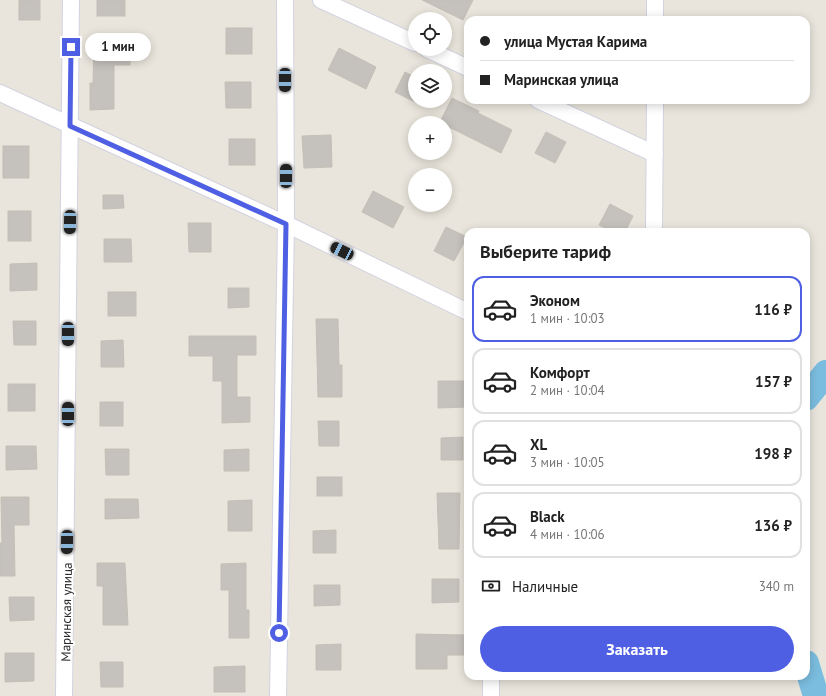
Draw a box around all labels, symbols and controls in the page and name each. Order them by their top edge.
map controls [408,12,452,212]
button: locate [408,12,452,56]
text: улица Мустая Карима [504,32,647,51]
callout: 1 мин [85,33,151,61]
route end [62,38,80,56]
text: 1 мин [101,38,135,55]
button: layers [408,64,452,108]
car [279,68,291,92]
text: Маринская улица [504,70,619,89]
button: + [408,116,452,160]
car [280,164,292,188]
button: − [408,168,452,212]
car [64,210,76,234]
car [329,240,355,262]
text: Выберите тариф [480,240,611,263]
icon: car [482,291,518,327]
text: Эконом [530,291,580,310]
text: 116 ₽ [754,300,792,319]
text: 1 мин · 10:03 [530,310,605,327]
car [62,322,74,346]
icon: car [482,363,518,399]
text: Комфорт [530,363,590,382]
text: 157 ₽ [755,372,792,391]
text: 2 мин · 10:04 [530,382,605,399]
car [62,402,74,426]
icon: car [482,435,518,471]
text: XL [530,435,547,454]
text: 198 ₽ [754,444,792,463]
text: 3 мин · 10:05 [530,454,605,471]
icon: car [482,507,518,543]
text: Black [530,507,565,526]
text: 136 ₽ [754,516,792,535]
text: 4 мин · 10:06 [530,526,605,543]
car [61,530,73,554]
street label: Маринская улица [57,562,76,662]
icon: cash [480,575,502,597]
text: Наличные [512,577,578,596]
text: 340 m [759,578,794,595]
route start [270,624,288,642]
button: Заказать [480,626,794,672]

